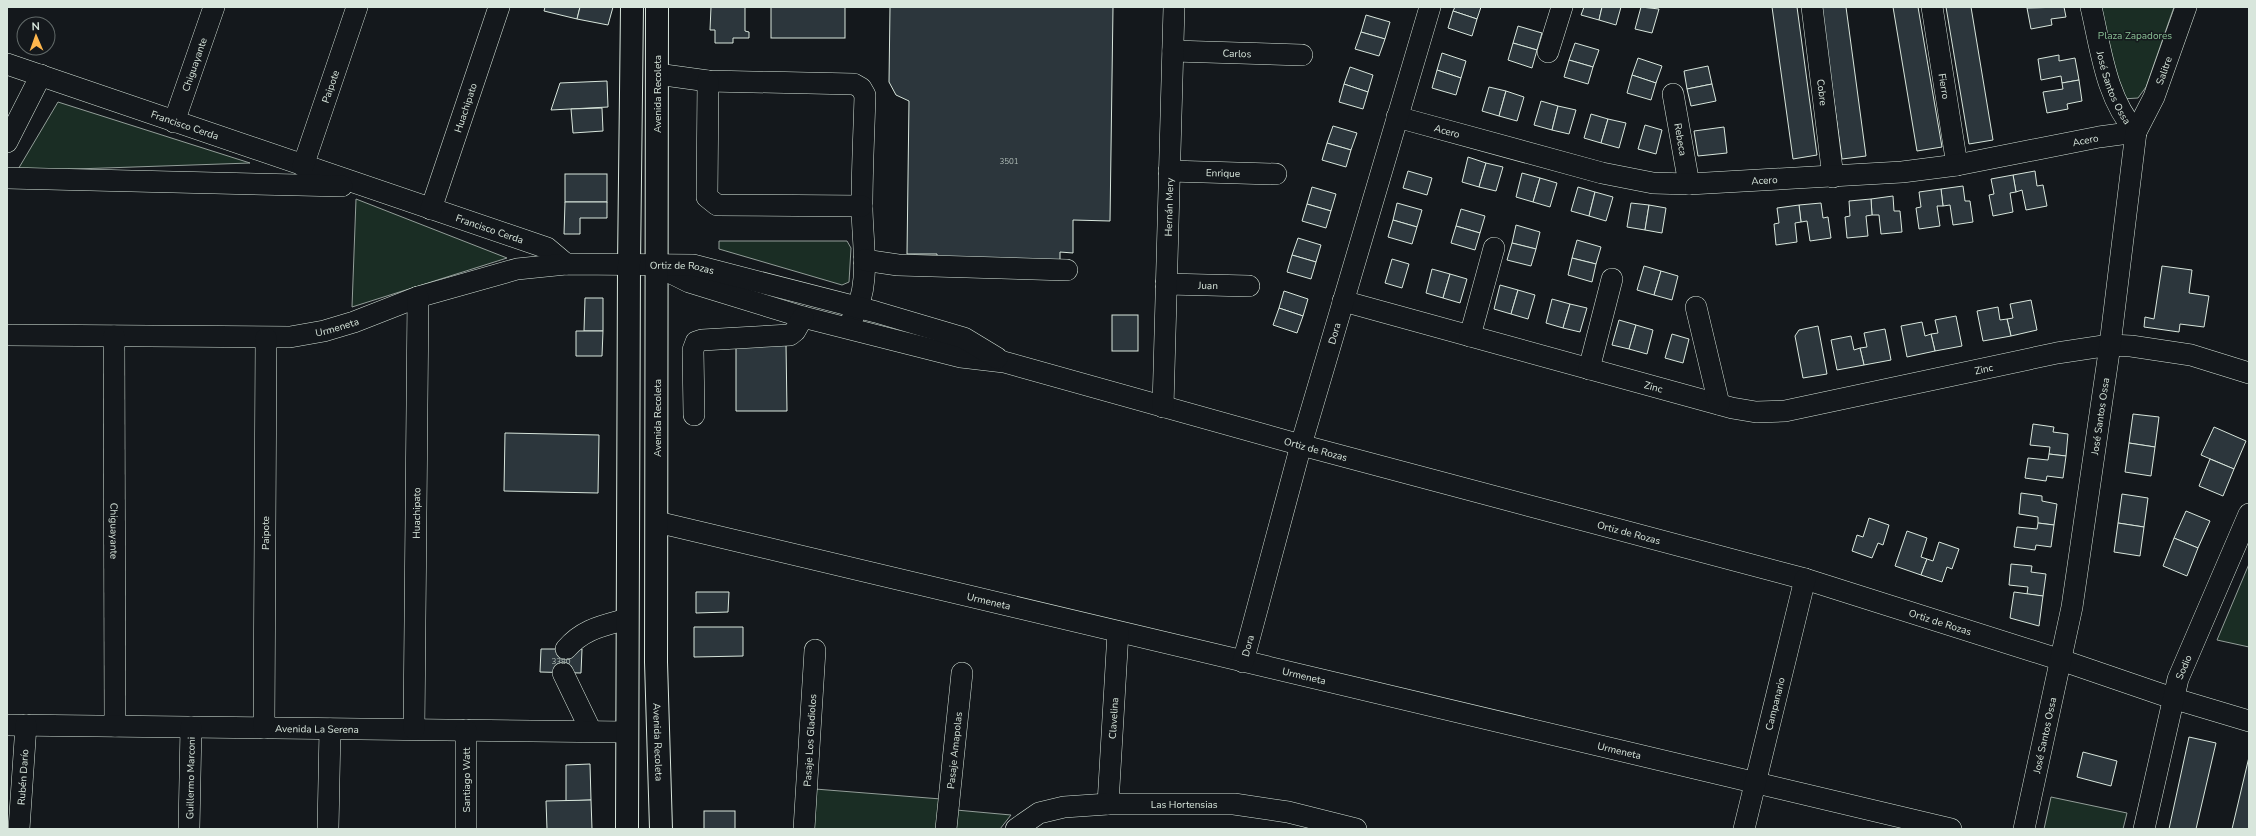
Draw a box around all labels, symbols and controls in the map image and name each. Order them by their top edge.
north arrow [16,16,56,56]
text: N [31,19,40,34]
park label: Plaza Zapadores [2098,29,2172,43]
street label: Chiguayante [179,36,211,94]
street label: Carlos [1222,47,1252,61]
street label: José Santos Ossa [2092,49,2134,127]
street label: Avenida Recoleta [651,55,665,133]
street label: Salitre [2153,55,2176,87]
street label: Paipote [319,68,343,105]
street label: Fierro [1935,72,1953,100]
street label: Cobre [1813,78,1830,107]
street label: Huachipato [451,81,481,134]
street label: Francisco Cerda [149,108,220,144]
street label: Acero [1432,121,1462,142]
street label: Rebeca [1670,122,1690,157]
street label: Acero [2071,131,2100,150]
house number: 3501 [999,156,1019,167]
street label: Enrique [1206,166,1240,181]
street label: Acero [1751,173,1778,188]
street label: Hernán Mery [1162,177,1177,237]
street label: Francisco Cerda [454,211,525,247]
street label: Ortiz de Rozas [650,259,716,278]
street label: Juan [1197,279,1218,293]
street label: Urmeneta [314,315,361,340]
street label: Dora [1325,321,1345,346]
street label: Zinc [1973,361,1995,378]
street label: José Santos Ossa [2088,377,2113,457]
street label: Zinc [1642,378,1664,397]
street label: Avenida Recoleta [651,379,665,457]
street label: Ortiz de Rozas [1282,435,1349,465]
street label: Huachipato [410,487,424,539]
street label: Chiguayante [106,503,121,559]
street label: Paipote [259,516,273,550]
street label: Ortiz de Rozas [1595,518,1662,548]
street label: Urmeneta [965,590,1012,614]
street label: Ortiz de Rozas [1907,606,1973,639]
street label: Dora [1239,633,1258,658]
street label: Sodio [2173,652,2196,682]
house number: 3380 [551,656,571,667]
street label: Urmeneta [1280,665,1327,688]
street label: Campanario [1762,676,1789,732]
street label: Pasaje Los Gladiolos [801,693,820,787]
street label: José Santos Ossa [2030,696,2060,776]
street label: Clavelina [1106,697,1122,739]
street label: Avenida Recoleta [649,703,666,781]
street label: Pasaje Amapolas [944,711,966,790]
street label: Avenida La Serena [275,722,359,737]
street label: Guillermo Marconi [183,737,199,819]
street label: Urmeneta [1596,739,1642,763]
street label: Santiago Watt [460,747,474,812]
street label: Rubén Darío [15,748,32,806]
street label: Las Hortensias [1151,798,1218,812]

